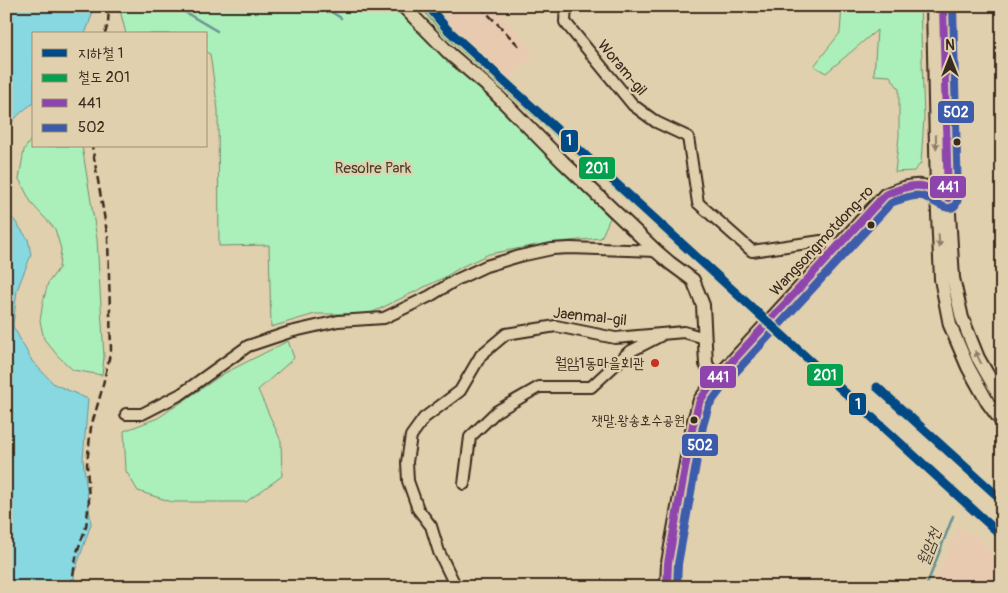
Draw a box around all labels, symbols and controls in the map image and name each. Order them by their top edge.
legend [32,32,208,148]
north arrow [926,32,976,82]
street label: Woram-gil [593,36,651,100]
text: N [945,37,955,54]
text: 지하철 1 [78,44,123,63]
text: 철도 201 [78,68,130,87]
text: 441 [78,94,101,113]
line badge: 502 [937,100,975,124]
text: 502 [944,104,969,121]
text: 502 [78,118,105,137]
line badge: 1 [560,129,579,153]
text: 1 [566,132,572,149]
one-way arrow [932,135,940,151]
unlabelled marker [952,137,962,147]
line badge: 201 [578,156,616,180]
park label: Resolre Park [335,159,412,178]
text: 201 [586,160,608,177]
line badge: 441 [929,175,967,199]
text: 441 [937,179,959,196]
street label: Wangsongmotdong-ro [766,182,878,300]
unlabelled marker [866,220,876,230]
one-way arrow [936,234,944,250]
street label: Jaenmal-gil [552,304,628,330]
one-way arrow [974,350,982,364]
place label: 월암1동마을회관 [555,354,645,373]
marker: 월암1동마을회관 [649,357,661,369]
line badge: 201 [806,363,844,387]
line badge: 441 [699,365,737,389]
text: 201 [814,367,836,384]
text: 441 [707,369,729,386]
line badge: 1 [848,392,867,416]
text: 1 [855,396,861,413]
place label: 잿말.왕송호수공원 [592,412,685,429]
marker: 잿말.왕송호수공원 [689,415,699,425]
line badge: 502 [681,433,719,457]
text: 502 [688,437,713,454]
water label: 월암천 [913,523,946,569]

